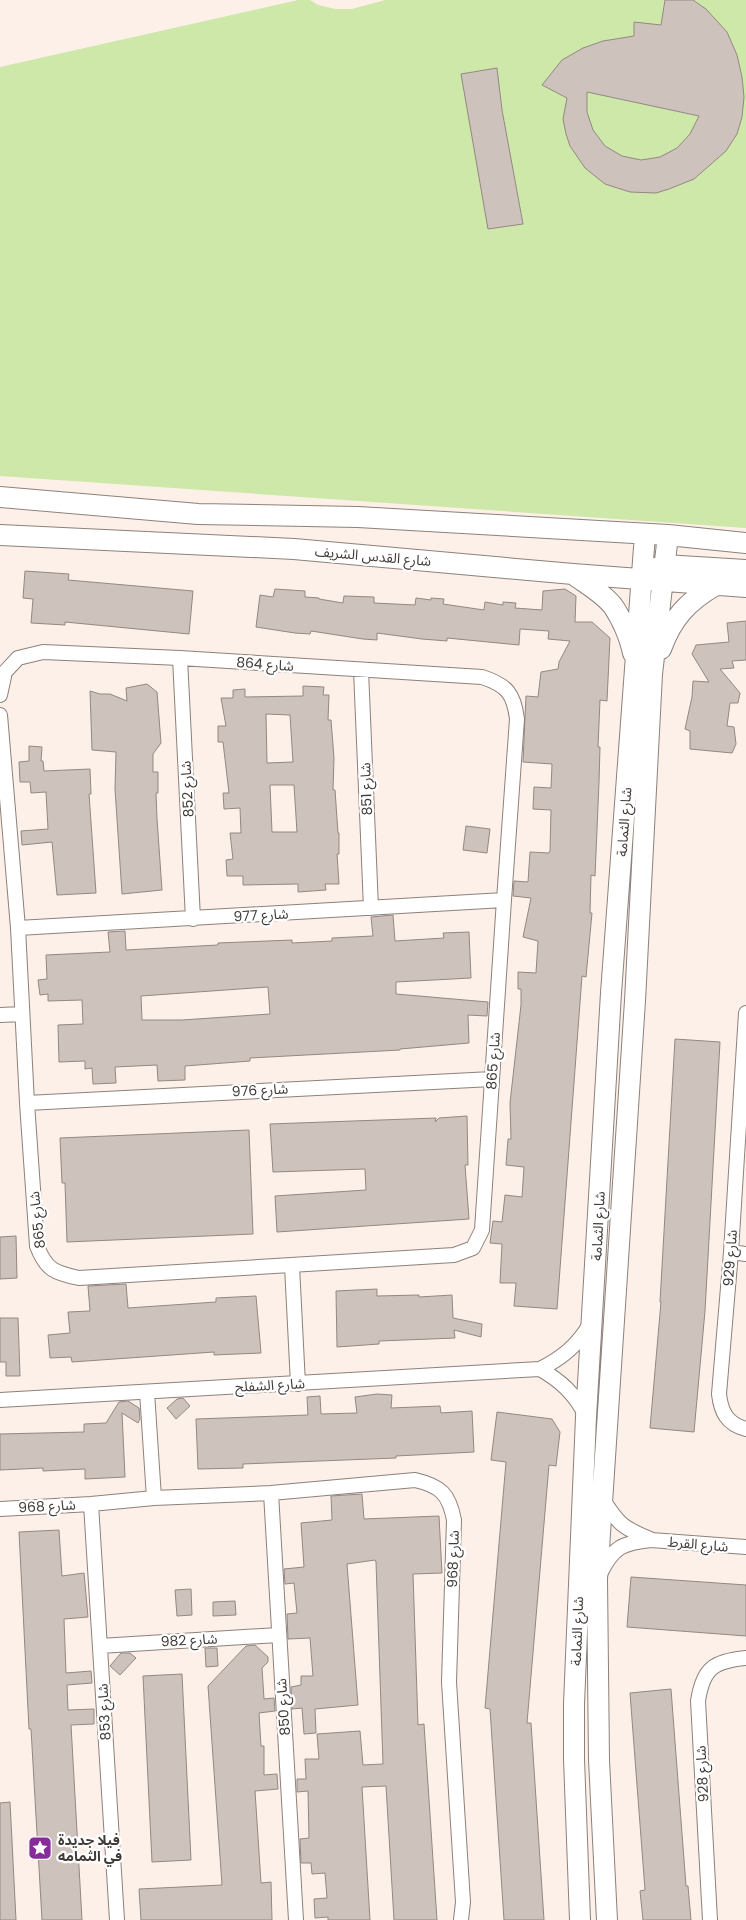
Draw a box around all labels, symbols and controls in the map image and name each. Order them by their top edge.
street label: شارع القدس الشريف [314,541,432,572]
street label: شارع 864 [236,652,294,677]
street label: شارع 852 [176,760,199,818]
street label: شارع 851 [355,762,378,816]
street label: شارع الثمامة [612,787,637,857]
street label: شارع 977 [233,904,289,927]
street label: شارع 865 [481,1032,506,1090]
street label: شارع 976 [231,1079,289,1102]
street label: شارع 865 [24,1190,51,1250]
street label: شارع الثمامة [586,1191,611,1261]
street label: شارع 929 [718,1229,743,1287]
street label: شارع الشفلح [234,1373,306,1398]
street label: شارع 968 [18,1495,76,1518]
street label: شارع 968 [442,1530,465,1588]
street label: شارع القرط [667,1531,729,1558]
street label: شارع الثمامة [566,1596,589,1666]
street label: شارع 982 [160,1629,218,1652]
street label: شارع 850 [271,1678,296,1736]
street label: شارع 853 [93,1683,116,1741]
street label: شارع 928 [691,1745,714,1803]
place label: فيلا جديدة في الثمامه [58,1830,122,1867]
place icon: فيلا جديدة في الثمامه [27,1835,53,1861]

